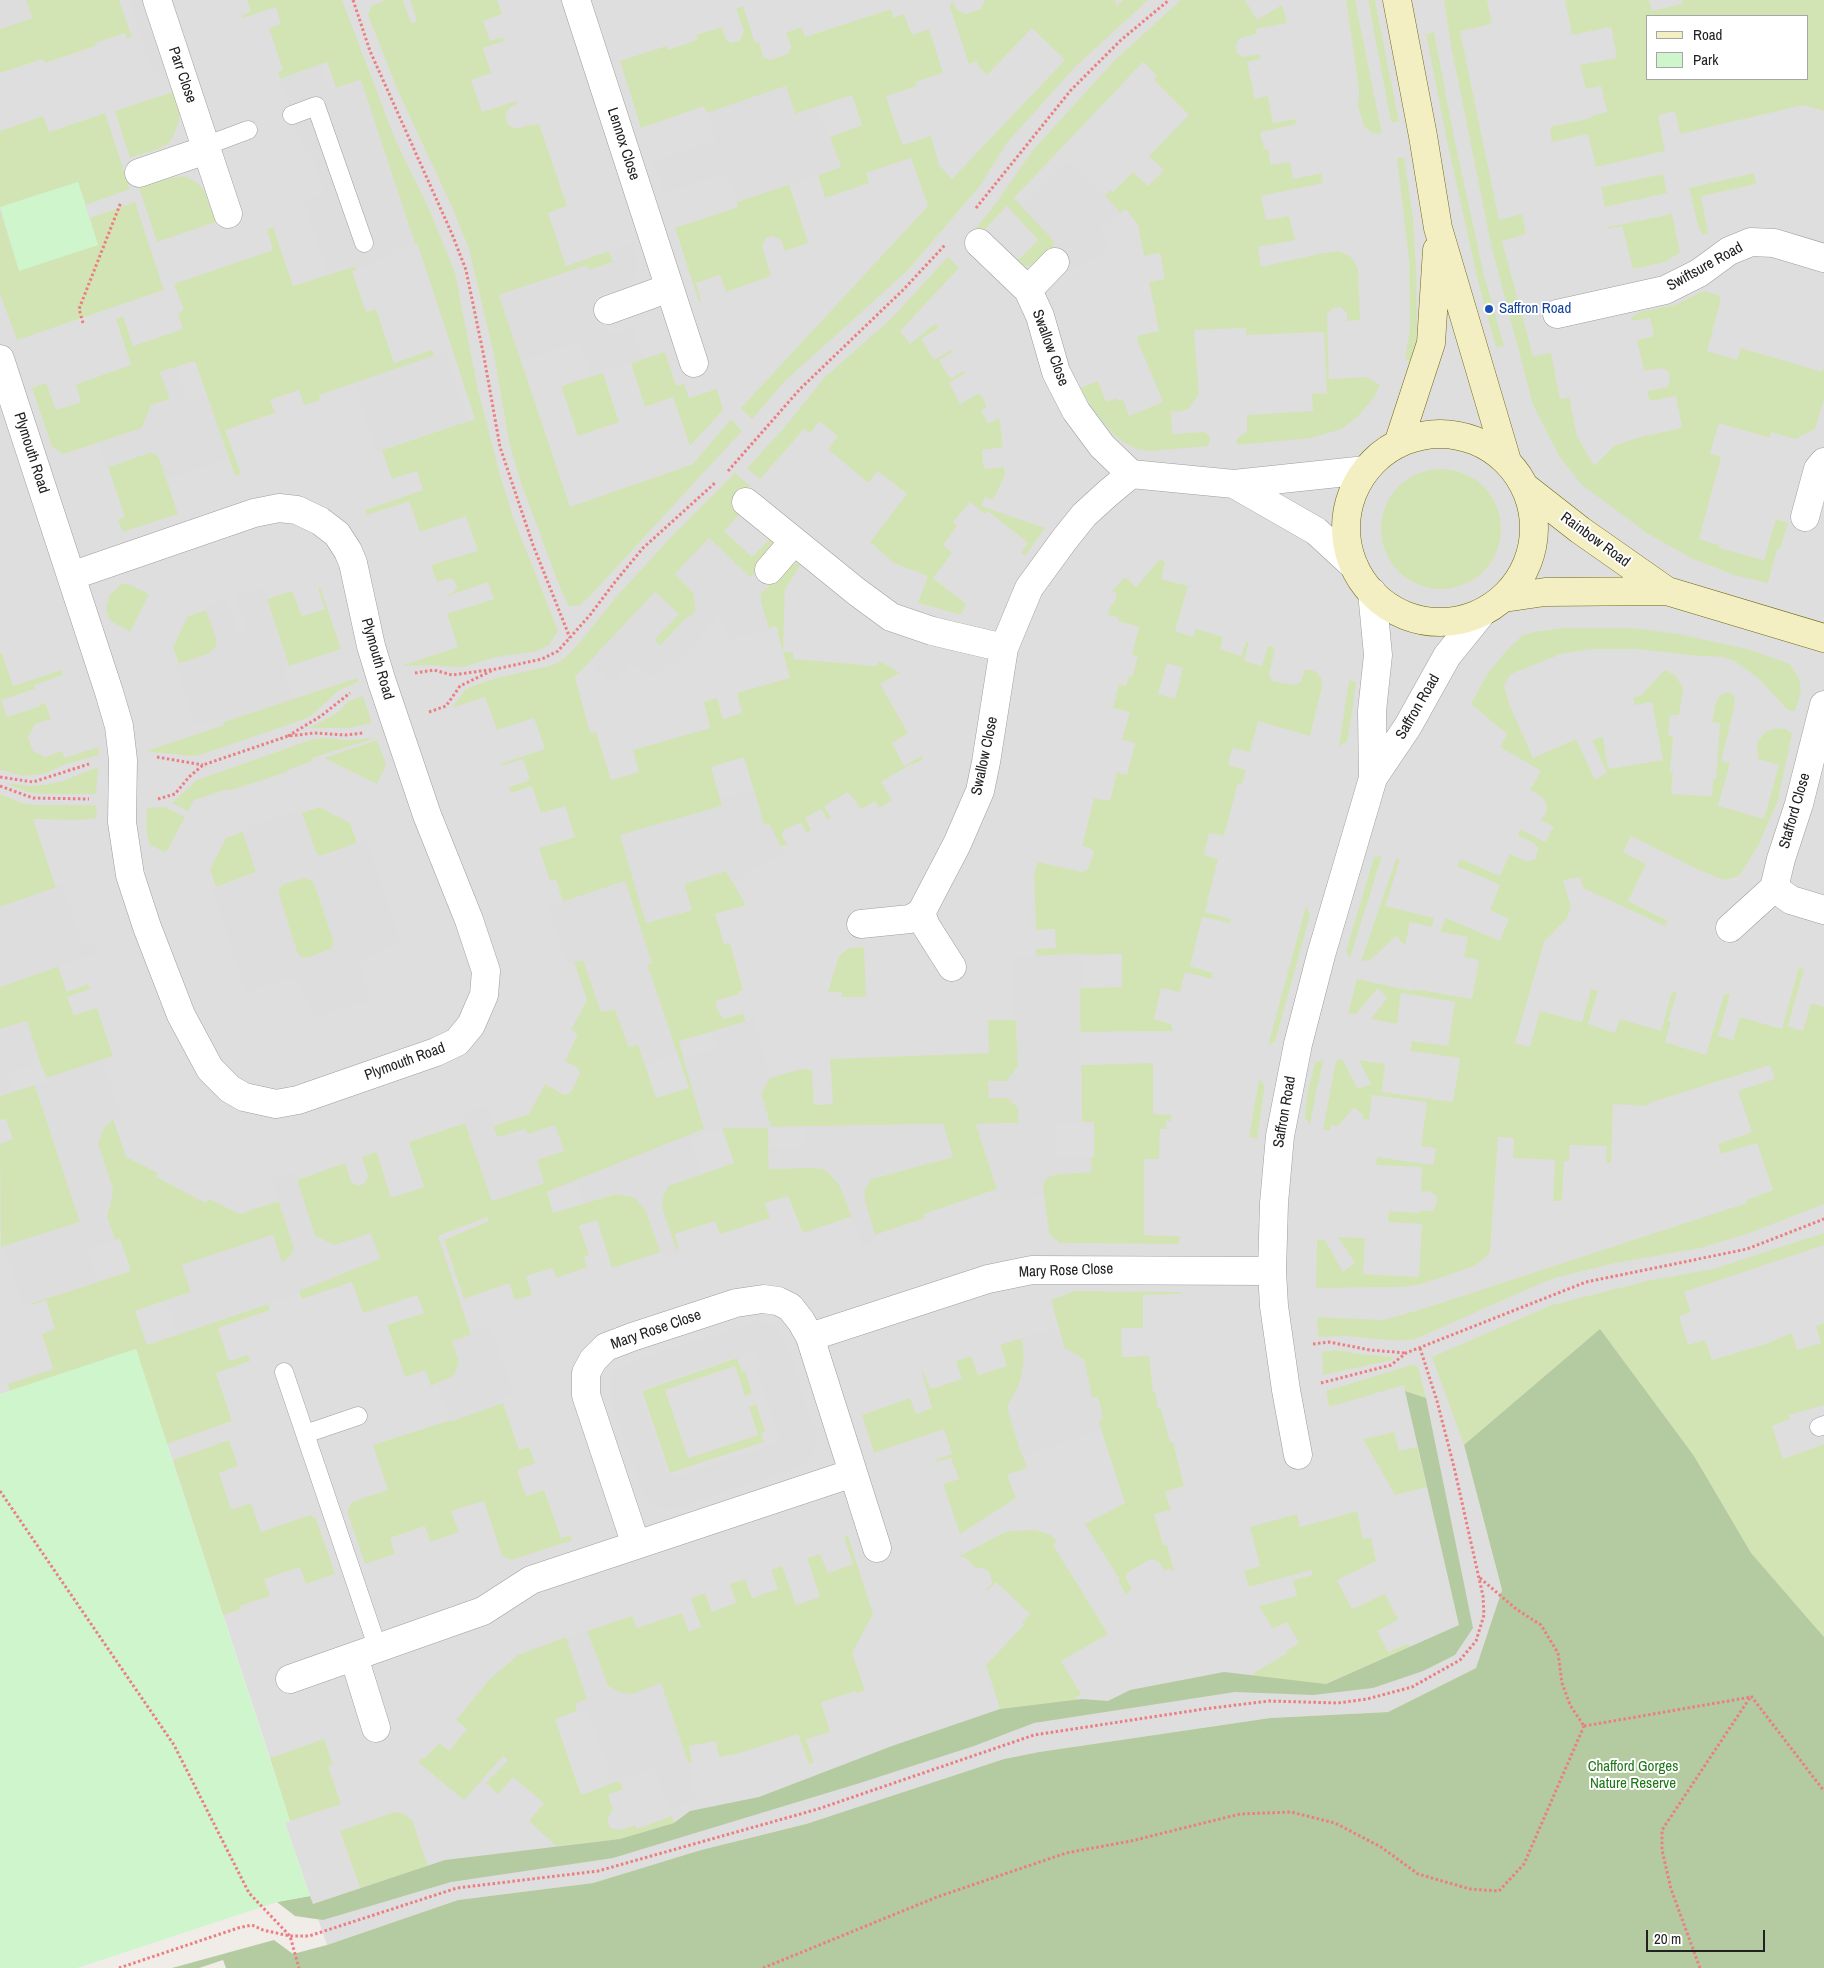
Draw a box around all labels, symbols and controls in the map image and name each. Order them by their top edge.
legend [1646,15,1809,80]
text: Road [1693,24,1722,45]
street label: Parr Close [164,45,200,105]
text: Park [1693,49,1718,70]
street label: Lennox Close [603,105,643,183]
street label: Swiftsure Road [1664,239,1746,295]
place label: Saffron Road [1499,300,1571,318]
marker: Saffron Road [1483,303,1495,315]
street label: Swallow Close [1028,307,1072,389]
street label: Plymouth Road [9,410,53,496]
street label: Rainbow Road [1557,509,1633,571]
street label: Plymouth Road [357,616,397,702]
street label: Saffron Road [1392,671,1444,743]
street label: Swallow Close [968,715,1002,797]
street label: Stafford Close [1776,771,1814,851]
street label: Plymouth Road [362,1039,448,1085]
street label: Saffron Road [1270,1075,1300,1149]
street label: Mary Rose Close [1019,1260,1113,1282]
street label: Mary Rose Close [608,1306,704,1354]
park label: Chafford Gorges Nature Reserve [1588,1758,1678,1793]
scale bar [1649,1920,1768,1952]
text: 20 m [1654,1928,1681,1949]

